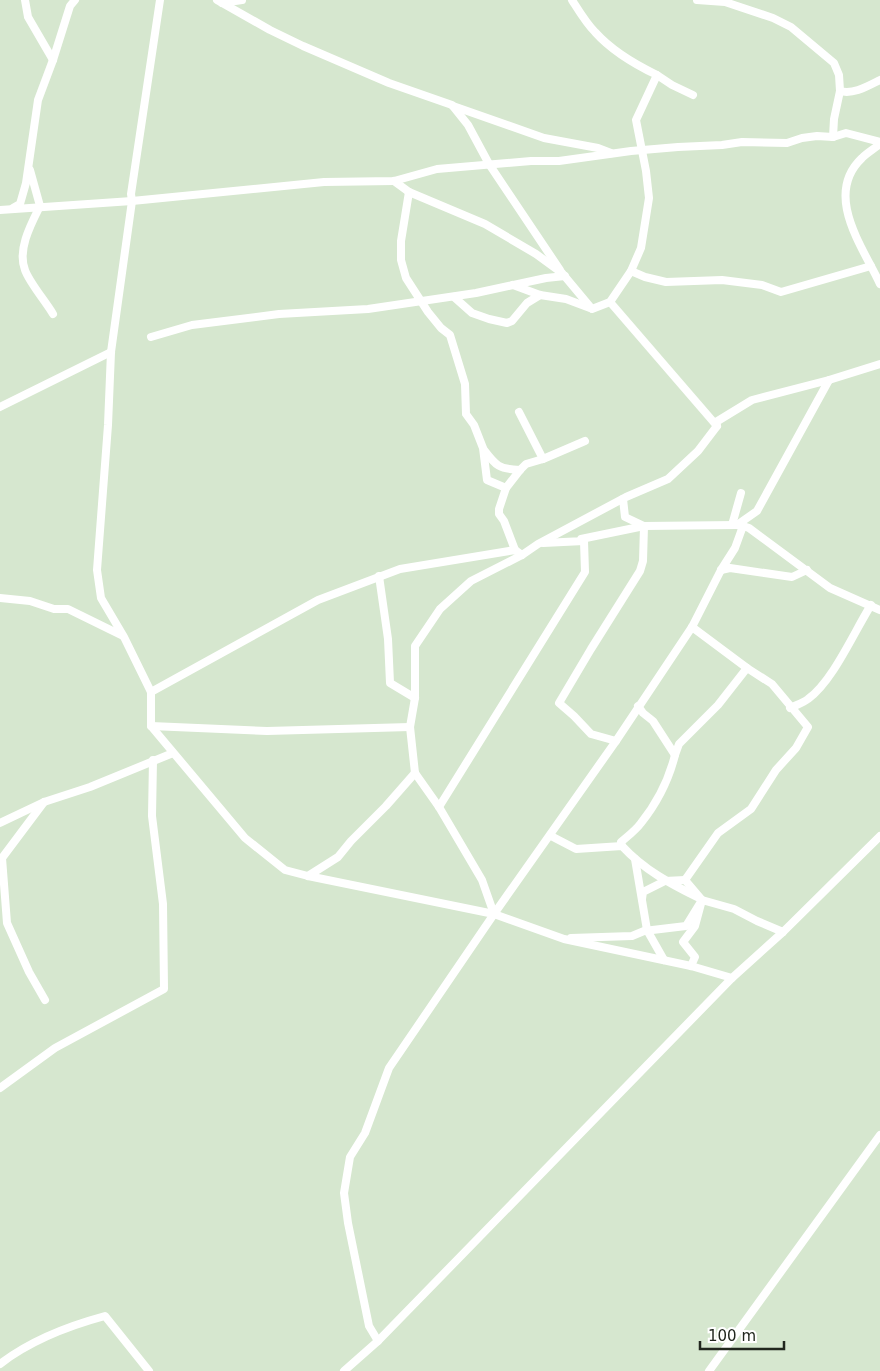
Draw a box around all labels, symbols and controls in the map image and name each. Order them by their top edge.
scale bar [700,1318,784,1350]
text: 100 m [708,1327,756,1345]

